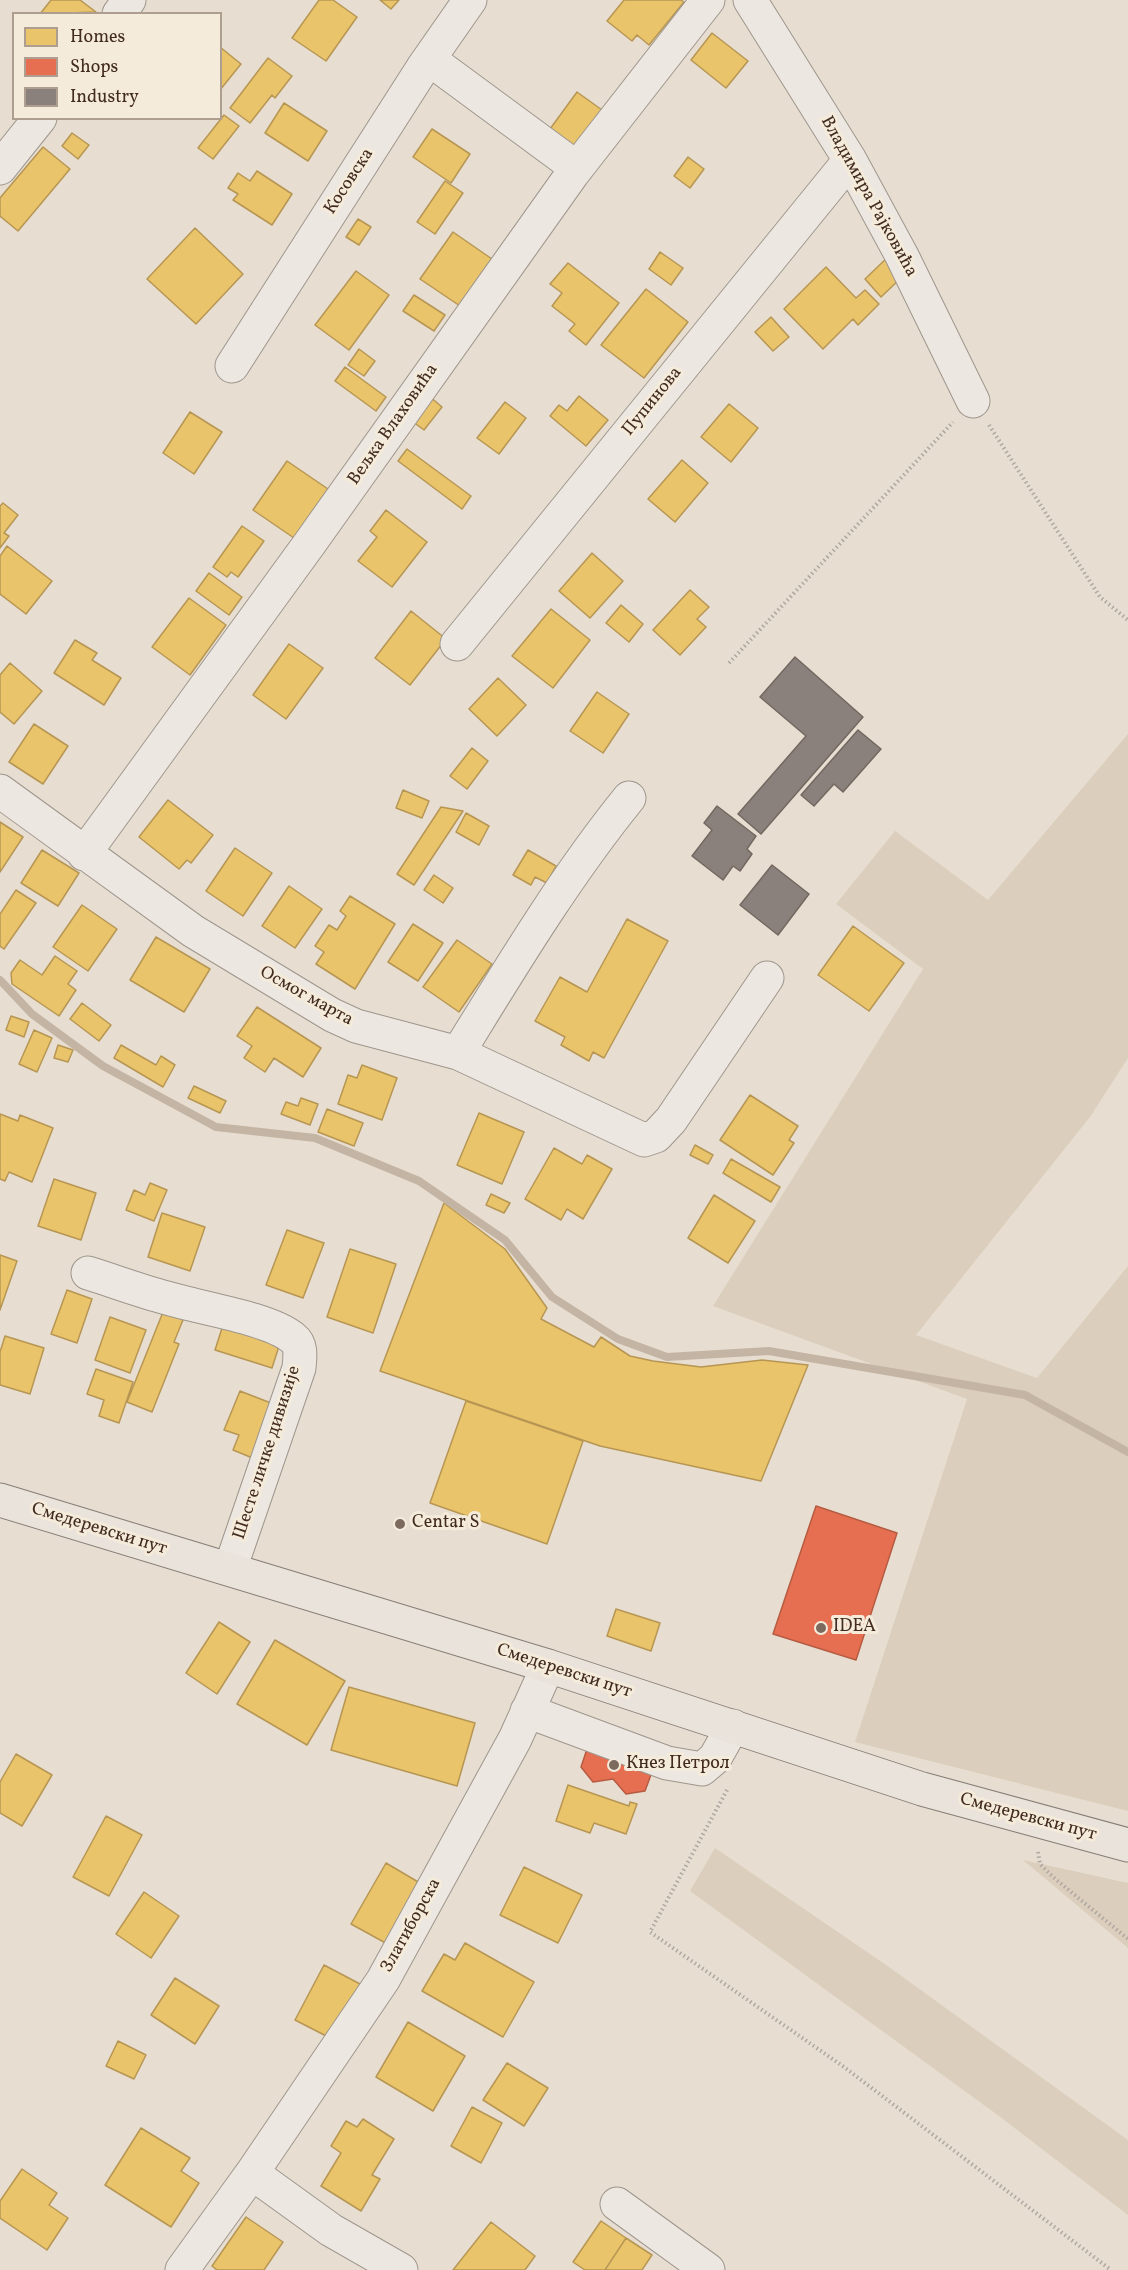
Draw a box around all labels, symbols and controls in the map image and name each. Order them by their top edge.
legend [12,12,222,120]
text: Homes [70,25,125,50]
text: Shops [70,55,118,80]
text: Industry [70,85,139,110]
street label: Владимира Рајковића [815,113,921,281]
street label: Косовска [321,145,379,219]
street label: Вељка Влаховића [344,360,444,490]
street label: Пупинова [619,363,687,441]
street label: Осмог марта [255,962,357,1032]
street label: Шесте личке дивизије [230,1363,306,1543]
street label: Смедеревски пут [29,1499,169,1561]
place label: Centar S [412,1513,479,1535]
marker: Centar S [393,1517,407,1531]
place label: IDEA [833,1617,876,1639]
marker: IDEA [814,1621,828,1635]
street label: Смедеревски пут [494,1640,634,1704]
place label: Кнез Петрол [626,1754,730,1776]
marker: Кнез Петрол [607,1758,621,1772]
street label: Смедеревски пут [957,1789,1099,1847]
street label: Златиборска [377,1875,447,1977]

